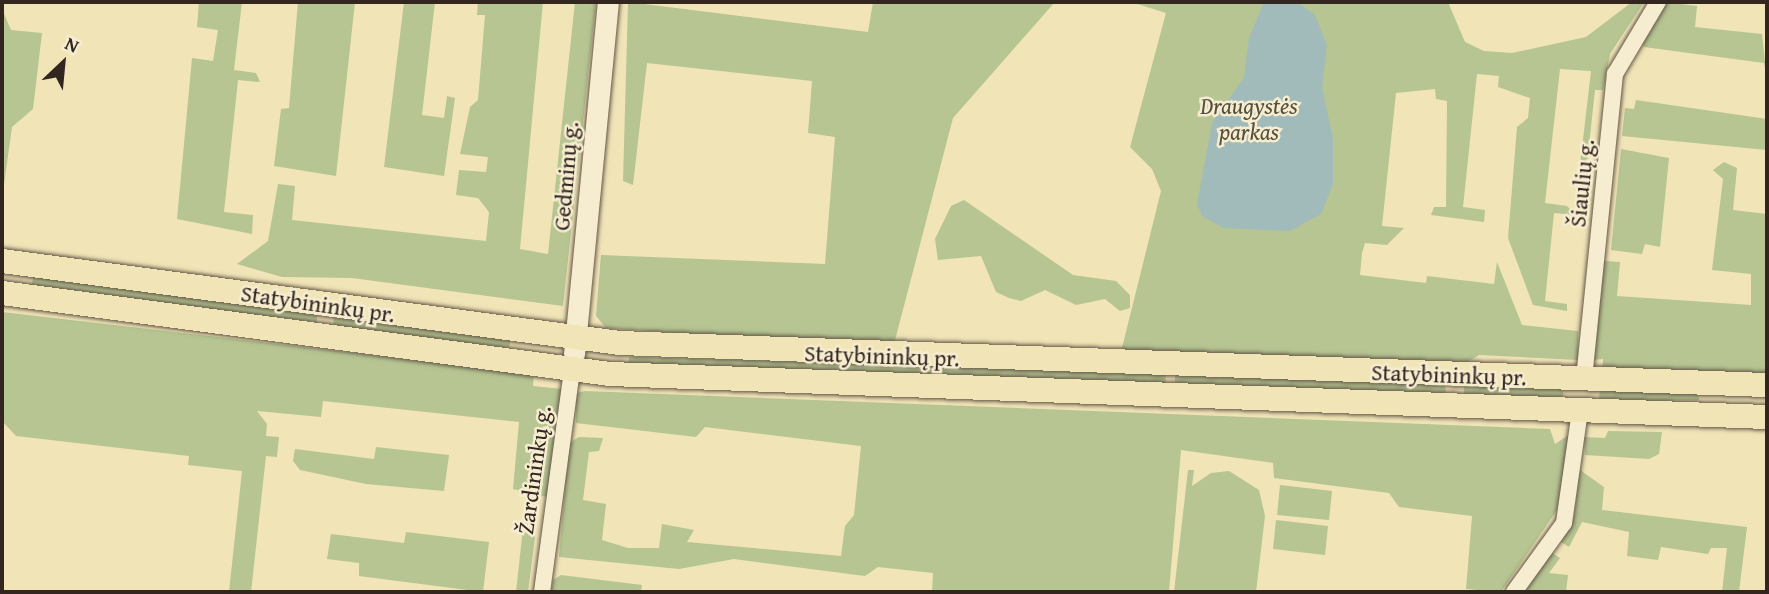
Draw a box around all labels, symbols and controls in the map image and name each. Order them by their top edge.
north arrow [28,28,98,98]
text: N [60,29,84,59]
park label: Draugystės parkas [1200,92,1298,146]
street label: Gedminų g. [547,120,585,232]
street label: Šiaulių g. [1564,138,1600,228]
street label: Statybininkų pr. [239,280,397,328]
street label: Statybininkų pr. [804,339,960,373]
street label: Statybininkų pr. [1371,358,1527,392]
street label: Žardininkų g. [511,404,557,536]

